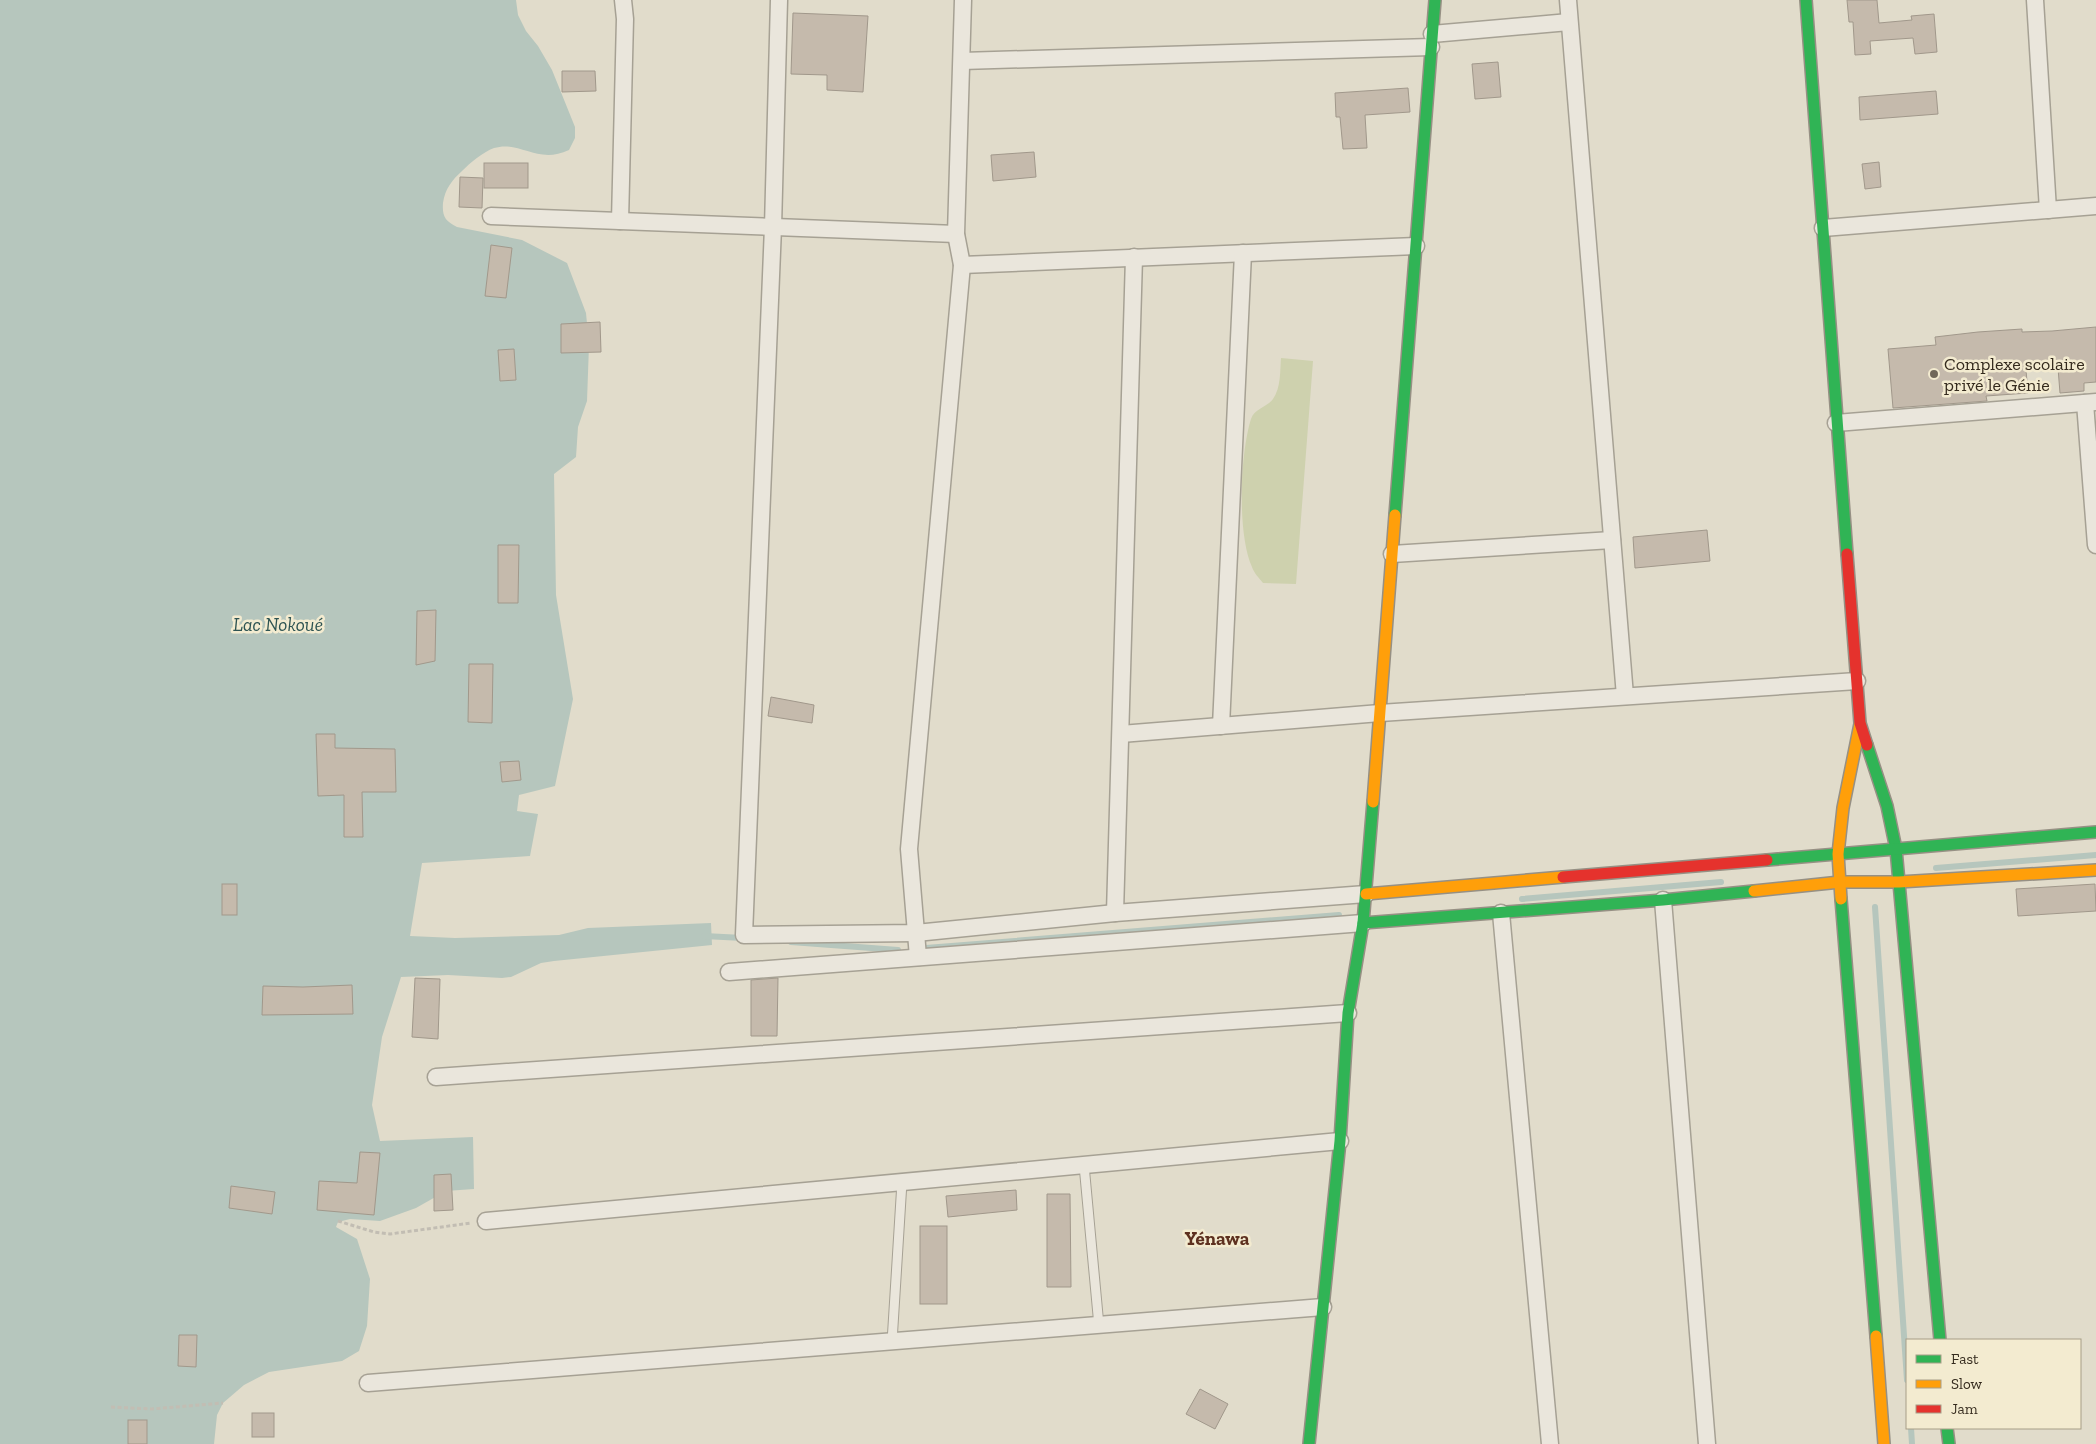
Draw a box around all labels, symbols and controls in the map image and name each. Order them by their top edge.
place label: Complexe scolaire privé le Génie [1944,353,2085,396]
marker: Complexe scolaire privé le Génie [1928,368,1940,380]
water label: Lac Nokoué [233,613,323,636]
district label: Yénawa [1185,1227,1250,1250]
legend [1906,1339,2081,1429]
text: Fast [1951,1350,1979,1368]
text: Slow [1951,1375,1983,1393]
text: Jam [1951,1400,1978,1418]

